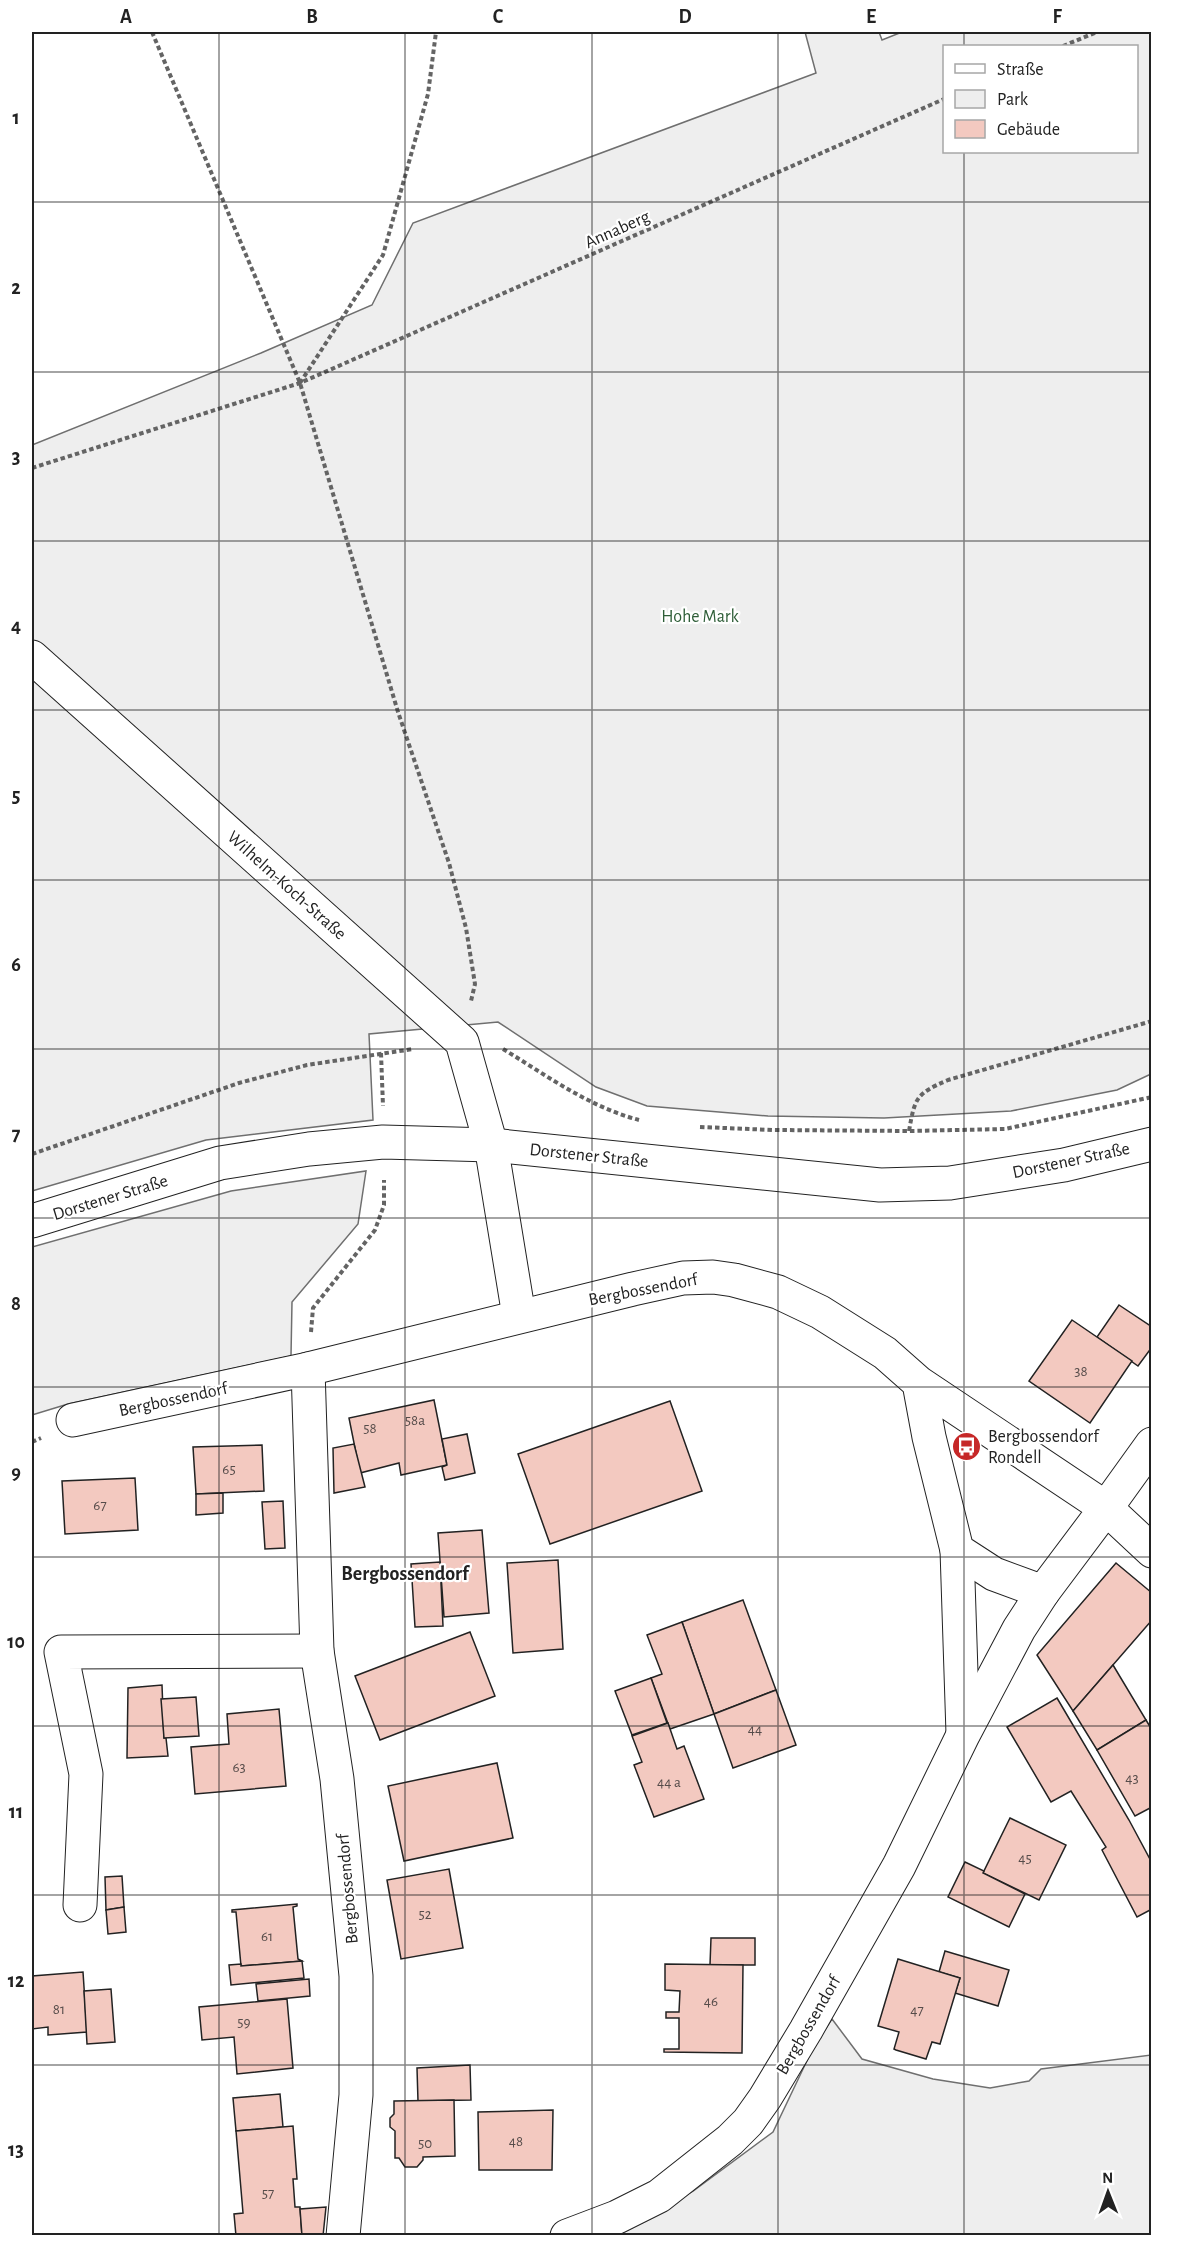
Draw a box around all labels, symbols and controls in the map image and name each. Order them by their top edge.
text: A [120,7,132,27]
text: B [306,7,318,27]
text: C [493,7,504,27]
text: D [678,7,692,27]
text: E [866,7,876,27]
text: F [1052,7,1062,27]
legend [943,45,1138,153]
text: Straße [997,61,1043,79]
text: Park [997,91,1029,109]
text: 1 [12,108,20,128]
text: Gebäude [997,121,1060,139]
street label: Annaberg [582,208,653,252]
text: 2 [11,278,21,298]
text: 3 [12,447,20,467]
park label: Hohe Mark [661,608,740,626]
text: 4 [11,616,21,636]
text: 5 [12,786,20,806]
street label: Wilhelm-Koch-Straße [223,828,349,944]
text: 6 [11,955,21,975]
text: 7 [12,1124,21,1144]
street label: Dorstener Straße [1011,1140,1131,1182]
street label: Dorstener Straße [529,1141,649,1171]
street label: Dorstener Straße [51,1172,170,1224]
street label: Bergbossendorf [587,1270,701,1309]
text: 8 [11,1294,21,1314]
house number: 38 [1074,1364,1088,1379]
street label: Bergbossendorf [117,1379,231,1420]
house number: 58a [405,1413,425,1428]
house number: 58 [363,1421,377,1436]
place label: Bergbossendorf Rondell [988,1428,1100,1467]
bus stop icon: Bergbossendorf Rondell [951,1430,983,1462]
house number: 65 [222,1462,236,1477]
text: 9 [11,1463,21,1483]
house number: 67 [93,1498,107,1513]
district label: Bergbossendorf [341,1564,470,1584]
text: 10 [7,1632,25,1652]
house number: 44 [748,1722,762,1737]
house number: 63 [232,1760,246,1775]
house number: 43 [1125,1771,1139,1786]
house number: 44 a [657,1775,681,1790]
text: 11 [9,1802,23,1822]
street label: Bergbossendorf [334,1831,362,1945]
house number: 45 [1018,1851,1032,1866]
house number: 52 [418,1907,432,1922]
house number: 61 [261,1929,273,1944]
text: 12 [8,1971,24,1991]
street label: Bergbossendorf [773,1972,845,2078]
house number: 46 [704,1994,718,2009]
house number: 81 [53,2002,65,2017]
house number: 47 [910,2003,924,2018]
house number: 59 [237,2015,251,2030]
house number: 48 [509,2134,523,2149]
house number: 50 [418,2136,432,2151]
text: 13 [8,2140,24,2160]
north arrow [1078,2162,1138,2222]
text: N [1102,2170,1113,2186]
house number: 57 [262,2186,274,2201]

